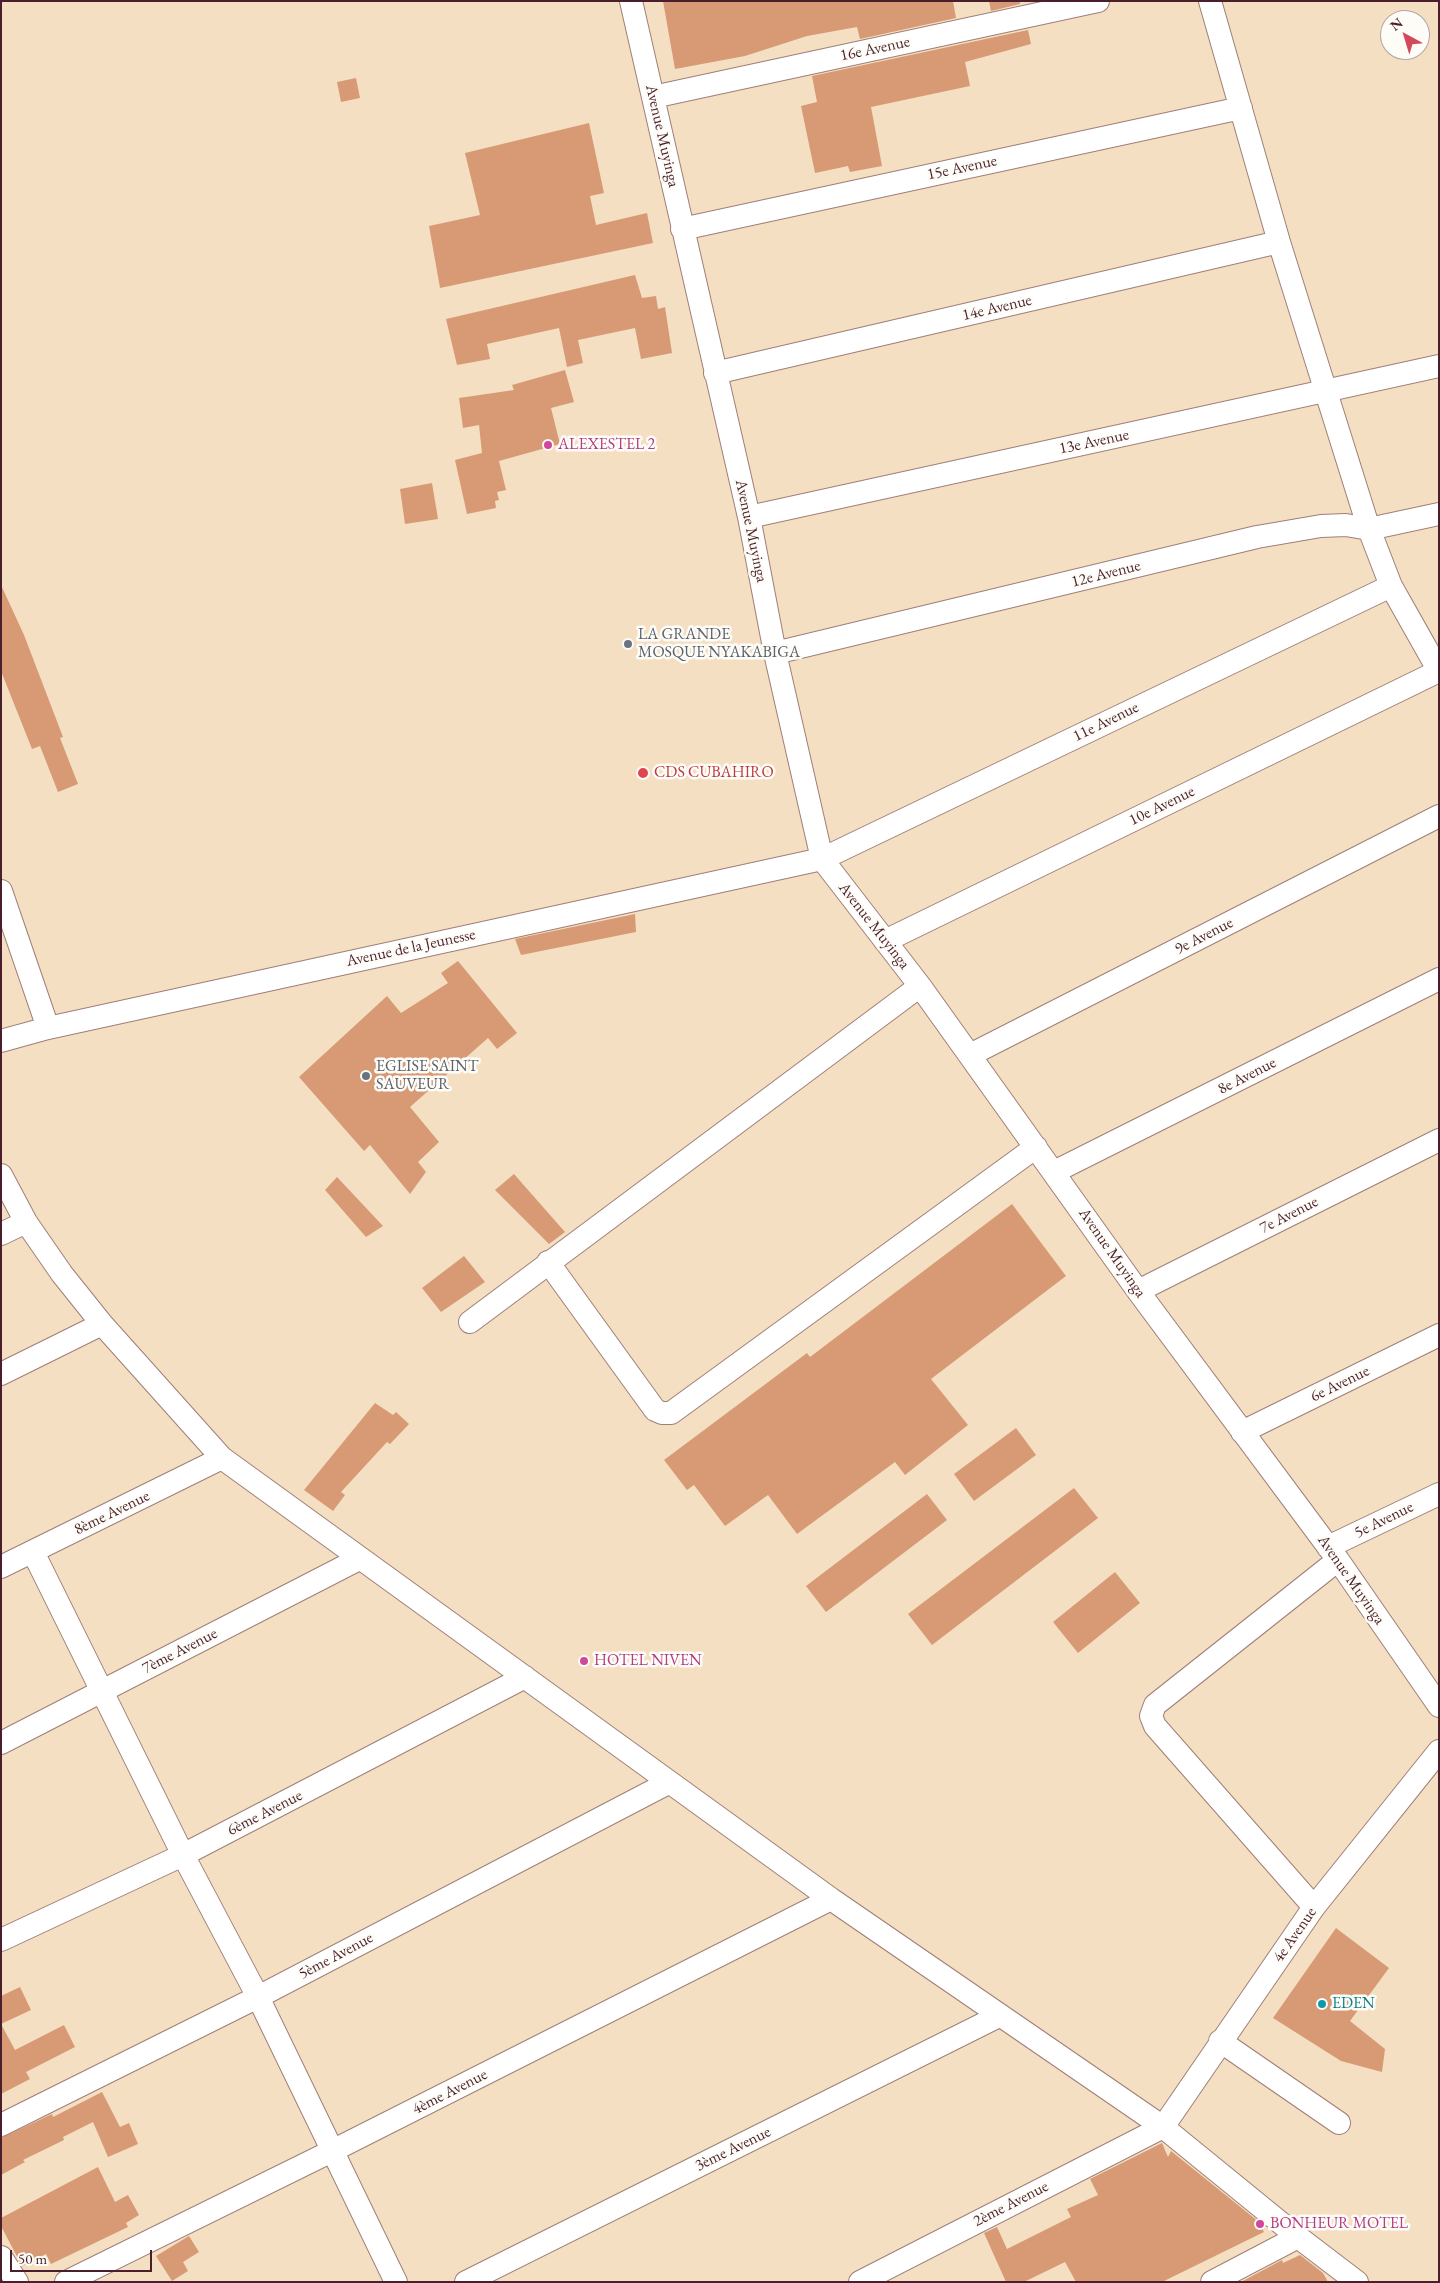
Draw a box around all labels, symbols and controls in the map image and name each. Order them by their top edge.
north arrow [1380,10,1430,60]
text: N [1386,14,1406,35]
street label: 16e Avenue [838,32,912,66]
street label: Avenue Muyinga [641,83,683,189]
street label: 15e Avenue [925,151,999,185]
street label: 14e Avenue [960,291,1034,325]
street label: 13e Avenue [1057,425,1131,459]
place label: ALEXESTEL 2 [558,435,655,455]
marker: ALEXESTEL 2 [542,439,554,451]
street label: Avenue Muyinga [731,478,771,584]
street label: 12e Avenue [1069,556,1143,592]
place label: LA GRANDE MOSQUE NYAKABIGA [638,625,800,663]
marker: LA GRANDE MOSQUE NYAKABIGA [622,638,634,650]
street label: 11e Avenue [1070,698,1142,746]
place label: CDS CUBAHIRO [654,763,774,783]
marker: CDS CUBAHIRO [636,766,650,780]
street label: 10e Avenue [1126,782,1198,830]
street label: Avenue Muyinga [834,879,914,973]
street label: 9e Avenue [1172,913,1236,959]
street label: Avenue de la Jeunesse [345,925,477,971]
street label: 8e Avenue [1215,1053,1279,1099]
place label: EGLISE SAINT SAUVEUR [376,1057,478,1095]
marker: EGLISE SAINT SAUVEUR [360,1070,372,1082]
street label: 7e Avenue [1257,1192,1321,1238]
street label: Avenue Muyinga [1074,1205,1150,1301]
street label: 6e Avenue [1307,1362,1373,1406]
street label: 8ème Avenue [71,1486,153,1540]
street label: 5e Avenue [1351,1498,1417,1542]
street label: Avenue Muyinga [1313,1532,1389,1628]
street label: 7ème Avenue [139,1624,221,1678]
place label: HOTEL NIVEN [594,1651,702,1671]
marker: HOTEL NIVEN [578,1655,590,1667]
street label: 6ème Avenue [224,1786,306,1840]
street label: 4e Avenue [1269,1904,1321,1966]
street label: 5ème Avenue [295,1928,377,1984]
place label: EDEN [1332,1994,1375,2014]
marker: EDEN [1316,1998,1328,2010]
street label: 4ème Avenue [409,2065,491,2119]
street label: 3ème Avenue [692,2122,774,2176]
street label: 2ème Avenue [970,2177,1052,2231]
place label: BONHEUR MOTEL [1270,2214,1408,2234]
marker: BONHEUR MOTEL [1254,2218,1266,2230]
scale bar [12,2240,155,2272]
text: 50 m [18,2249,47,2268]

